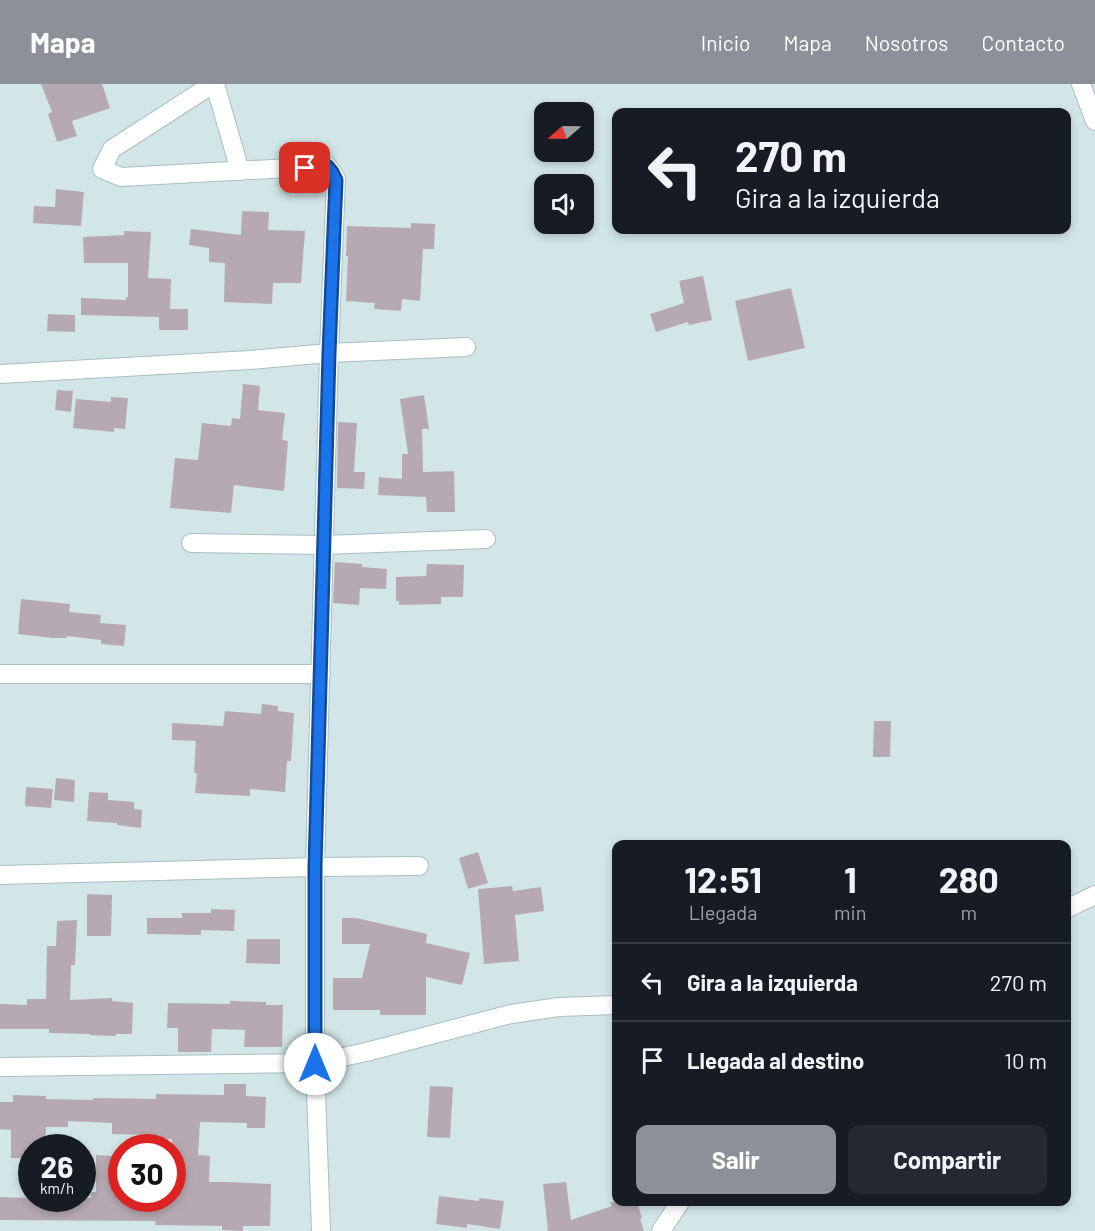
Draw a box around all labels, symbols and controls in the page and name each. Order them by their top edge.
text: Mapa [30,25,96,59]
text: Inicio [701,30,751,55]
text: Mapa [784,30,832,55]
text: Nosotros [865,30,948,55]
text: Contacto [981,30,1065,55]
north arrow [534,102,594,162]
map controls [534,102,594,234]
text: 270 m [735,130,847,180]
icon: left [636,132,714,210]
pin [279,142,330,193]
icon: arrive [288,151,321,184]
button: sound [534,174,594,234]
text: Gira a la izquierda [735,181,940,213]
text: 12:51 [684,857,762,900]
text: 1 [844,857,857,900]
text: 280 [939,857,999,900]
text: Llegada [689,900,757,924]
text: min [834,900,867,924]
text: m [960,900,977,924]
icon: left [636,966,669,999]
text: Gira a la izquierda [687,969,858,995]
text: 270 m [990,969,1047,995]
position arrow [283,1032,347,1096]
icon: arrive [636,1044,669,1077]
text: Llegada al destino [687,1047,864,1073]
text: 10 m [1004,1047,1047,1073]
button: Salir [636,1125,836,1194]
button: Compartir [848,1125,1047,1194]
speed limit sign: 30 [108,1134,186,1212]
text: 26 [41,1148,73,1184]
text: km/h [40,1179,74,1197]

